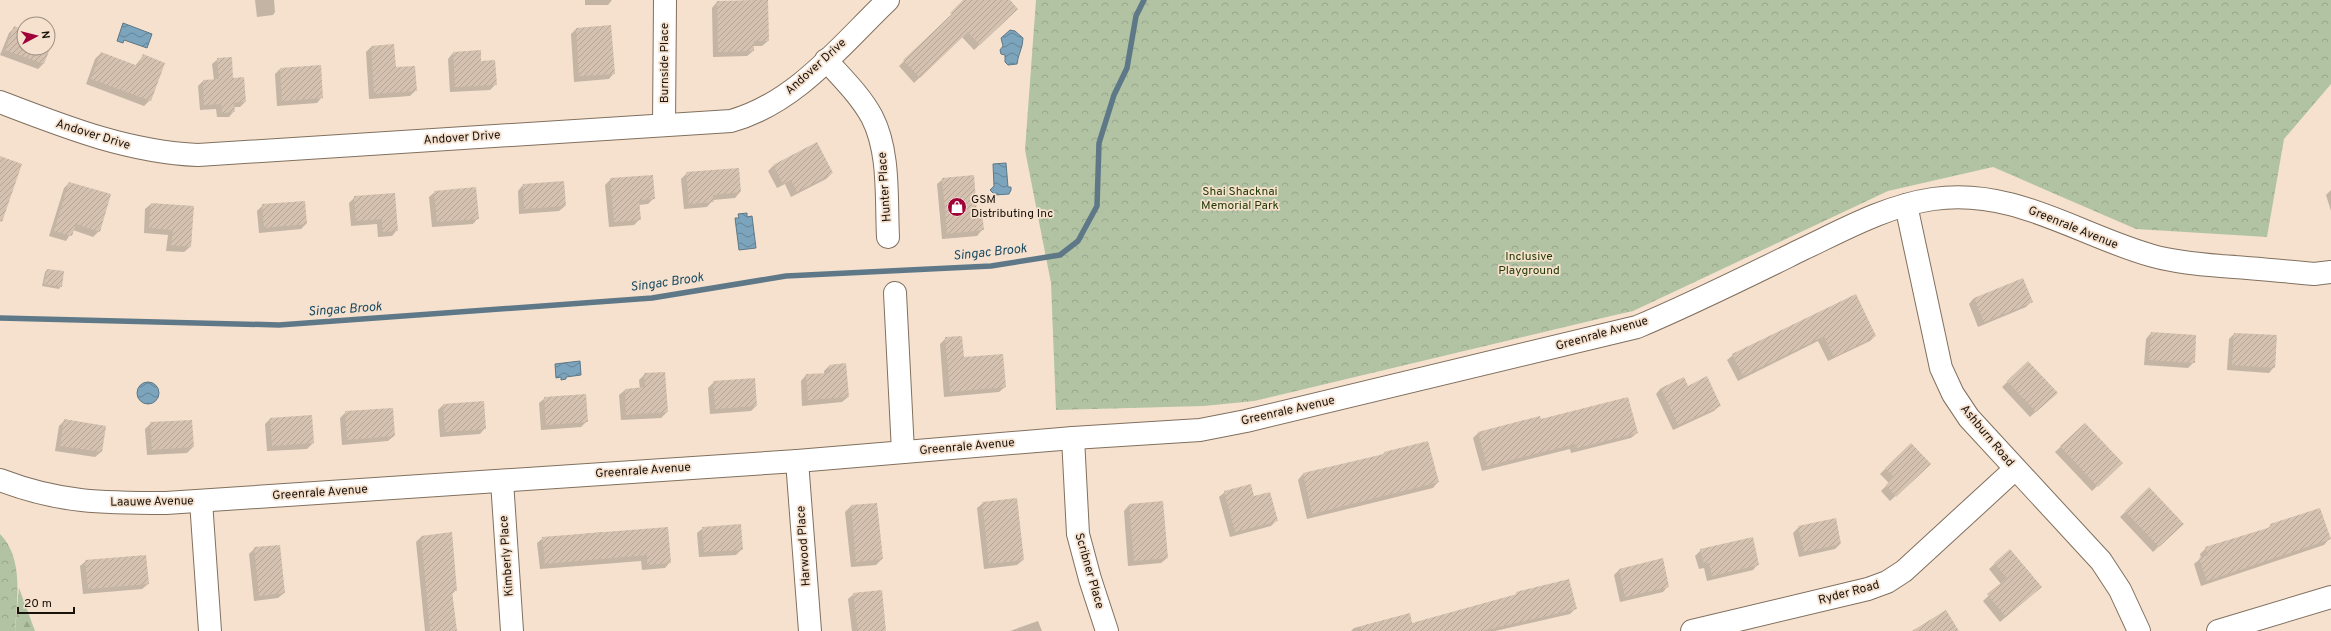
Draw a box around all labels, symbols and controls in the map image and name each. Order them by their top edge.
north arrow [16,16,56,56]
street label: Burnside Place [657,23,673,103]
text: N [38,30,52,40]
street label: Andover Drive [782,35,850,99]
street label: Andover Drive [54,116,132,154]
street label: Andover Drive [423,127,501,149]
street label: Hunter Place [875,152,895,222]
park label: Shai Shacknai Memorial Park [1201,184,1279,214]
place label: GSM Distributing Inc [971,192,1053,222]
shop icon: GSM Distributing Inc [946,196,968,218]
street label: Greenrale Avenue [2026,203,2120,253]
water label: Singac Brook [952,241,1028,265]
park label: Inclusive Playground [1498,249,1560,279]
water label: Singac Brook [629,270,705,296]
water label: Singac Brook [308,299,383,321]
street label: Greenrale Avenue [1554,313,1650,355]
street label: Greenrale Avenue [1240,392,1336,430]
street label: Ashburn Road [1956,402,2018,470]
street label: Greenrale Avenue [919,435,1015,459]
street label: Greenrale Avenue [595,460,691,482]
street label: Greenrale Avenue [272,482,368,504]
street label: Laauwe Avenue [110,493,194,511]
street label: Harwood Place [793,505,815,587]
street label: Kimberly Place [496,515,518,597]
street label: Scribner Place [1071,531,1107,611]
street label: Ryder Road [1817,577,1881,609]
scale bar [18,589,74,615]
text: 20 m [24,596,52,612]

